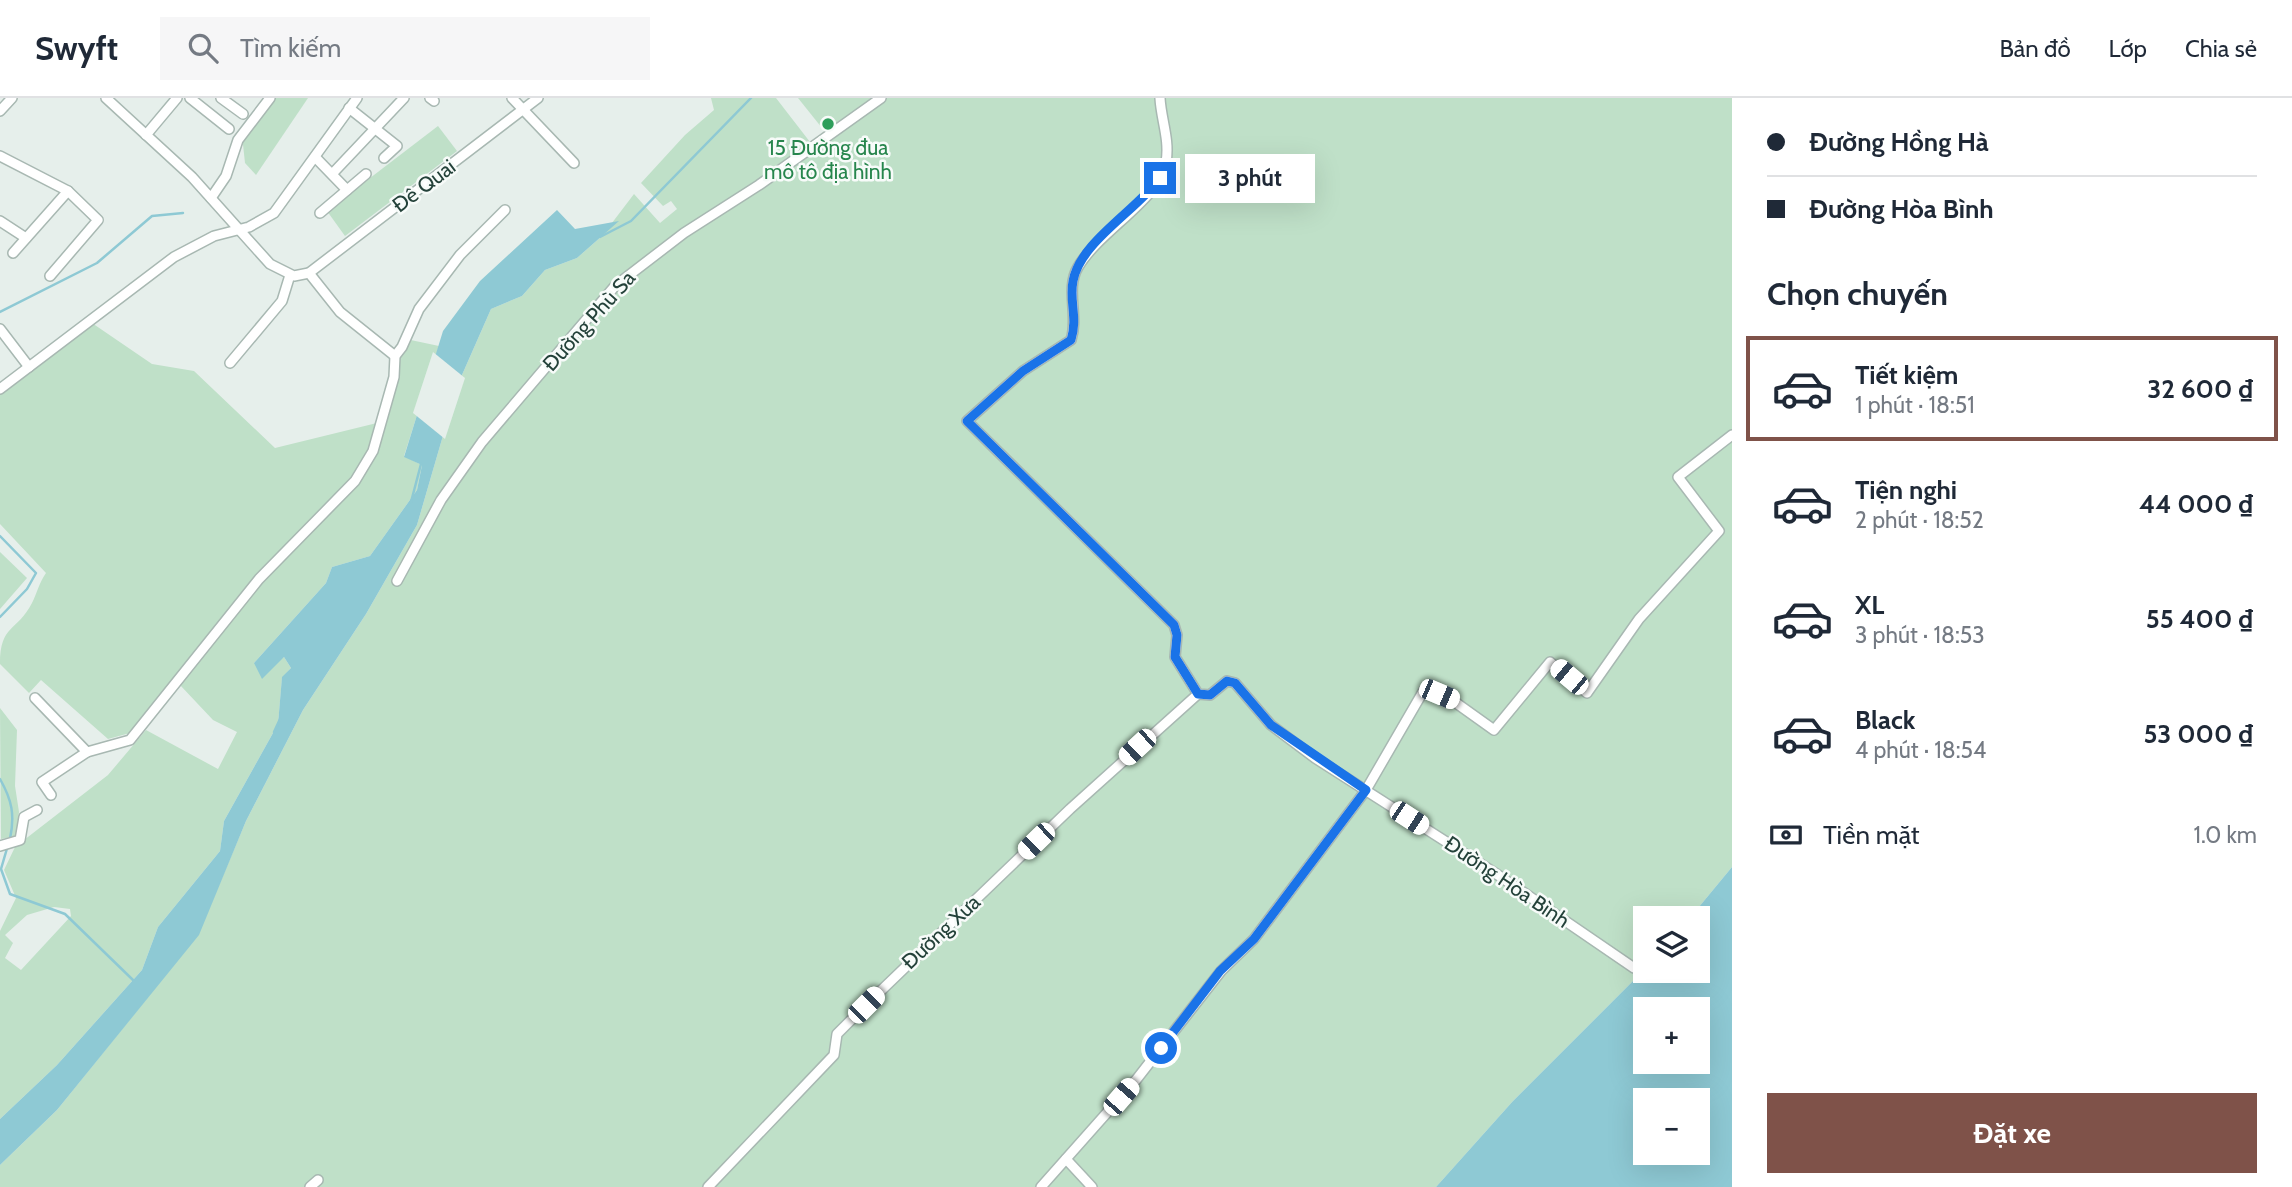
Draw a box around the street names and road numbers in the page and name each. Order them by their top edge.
street label: Đê Quai [387,154,460,217]
street label: Đường Phù Sa [537,265,640,376]
street label: Đường Hòa Bình [1440,830,1575,933]
street label: Đường Xưa [896,889,985,974]

